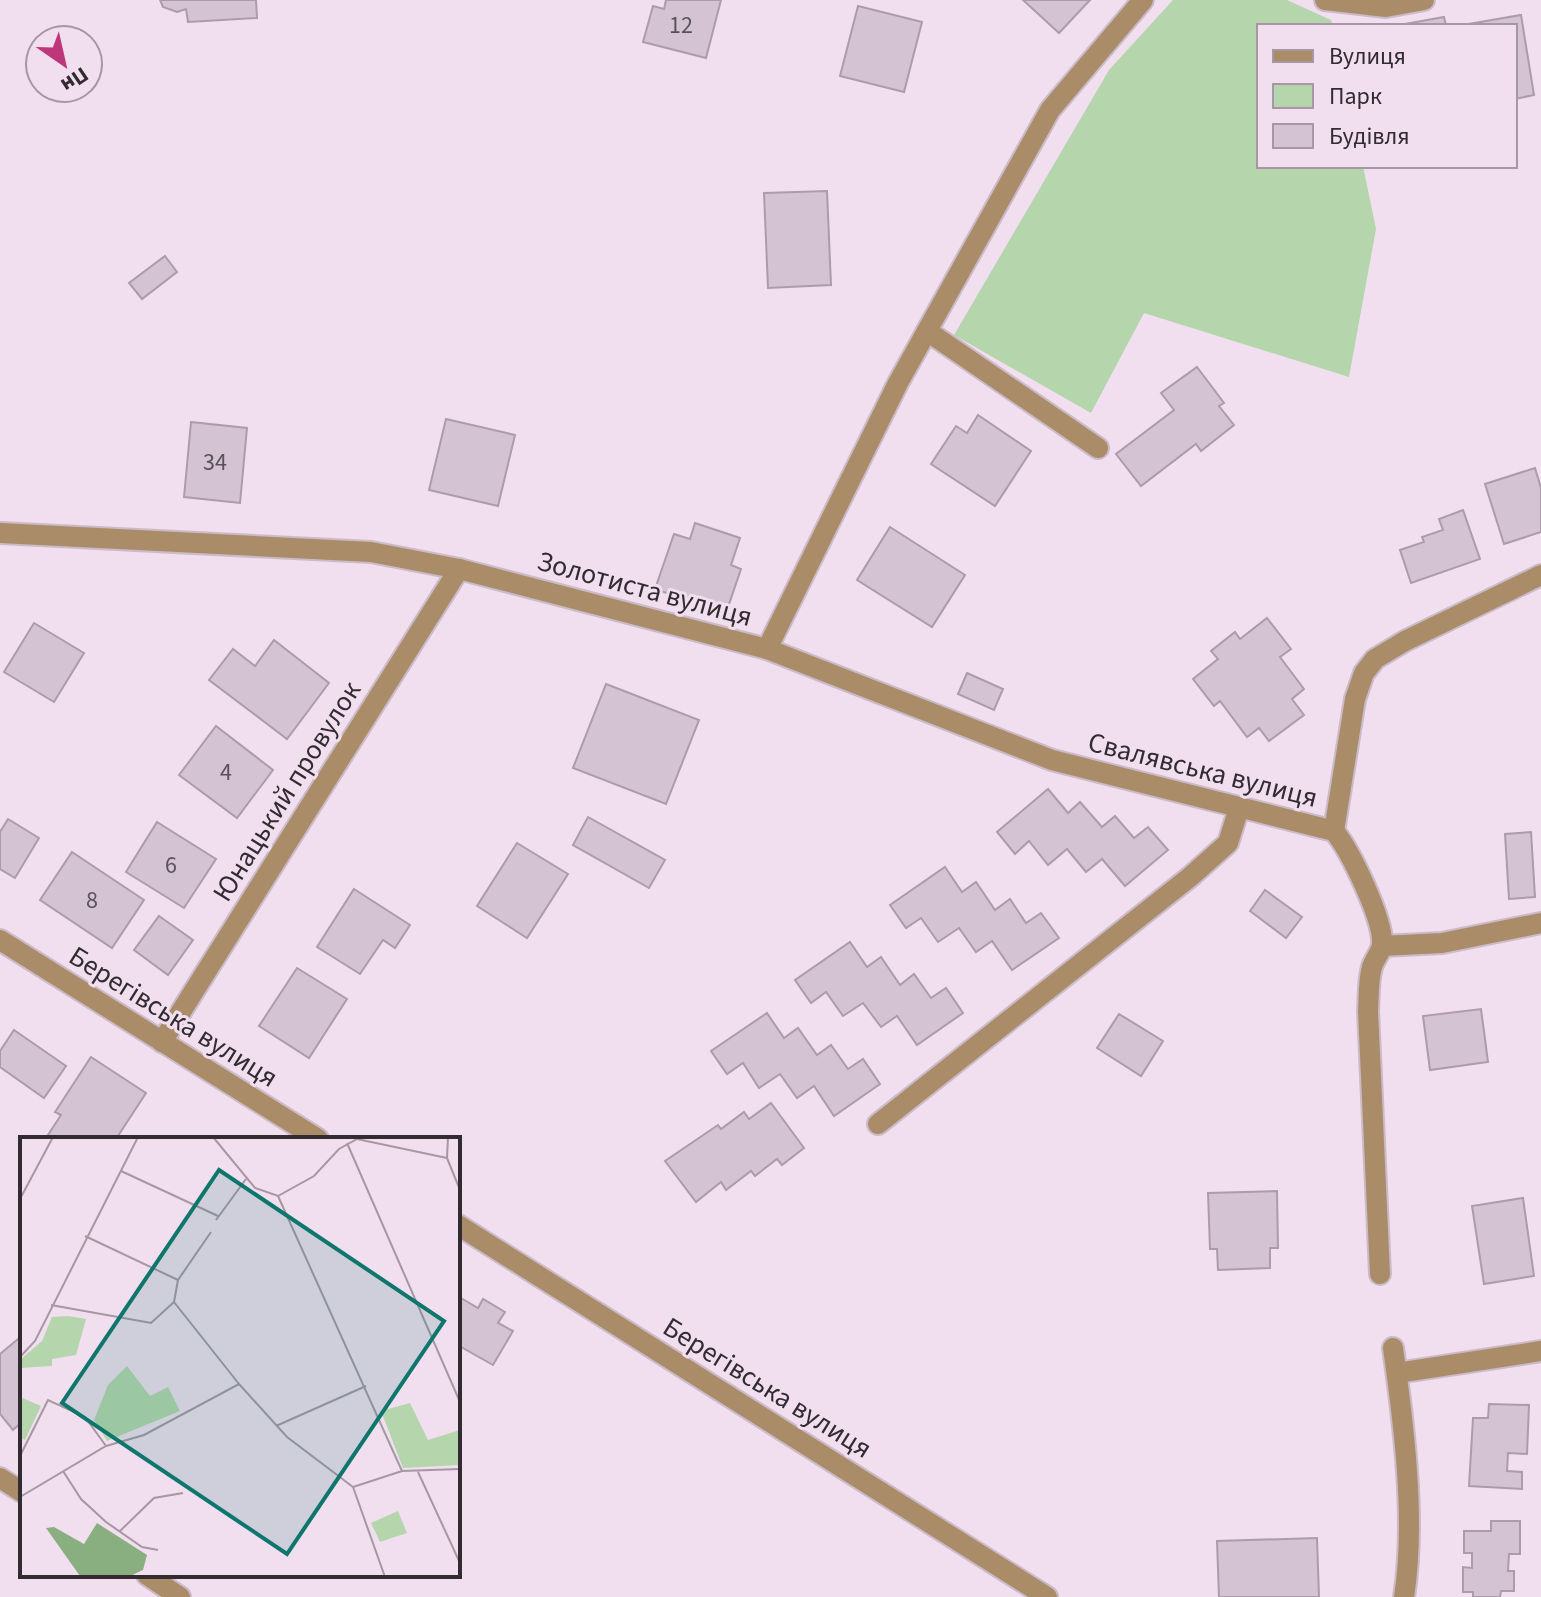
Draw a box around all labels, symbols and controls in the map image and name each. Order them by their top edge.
house number: 12 [669,8,693,43]
north arrow [24,24,104,104]
legend [1257,24,1517,168]
text: Вулиця [1329,39,1406,74]
text: Пн [54,59,95,101]
text: Парк [1329,79,1382,114]
text: Будівля [1329,119,1410,154]
house number: 34 [203,445,227,480]
street label: Золотиста вулиця [533,541,757,637]
street label: Юнацький провулок [203,674,371,909]
street label: Свалявська вулиця [1084,722,1322,818]
house number: 4 [220,755,232,790]
house number: 6 [165,848,177,883]
house number: 8 [86,883,98,918]
street label: Берегівська вулиця [61,936,286,1097]
inset map [20,1137,460,1577]
street label: Берегівська вулиця [655,1307,880,1468]

